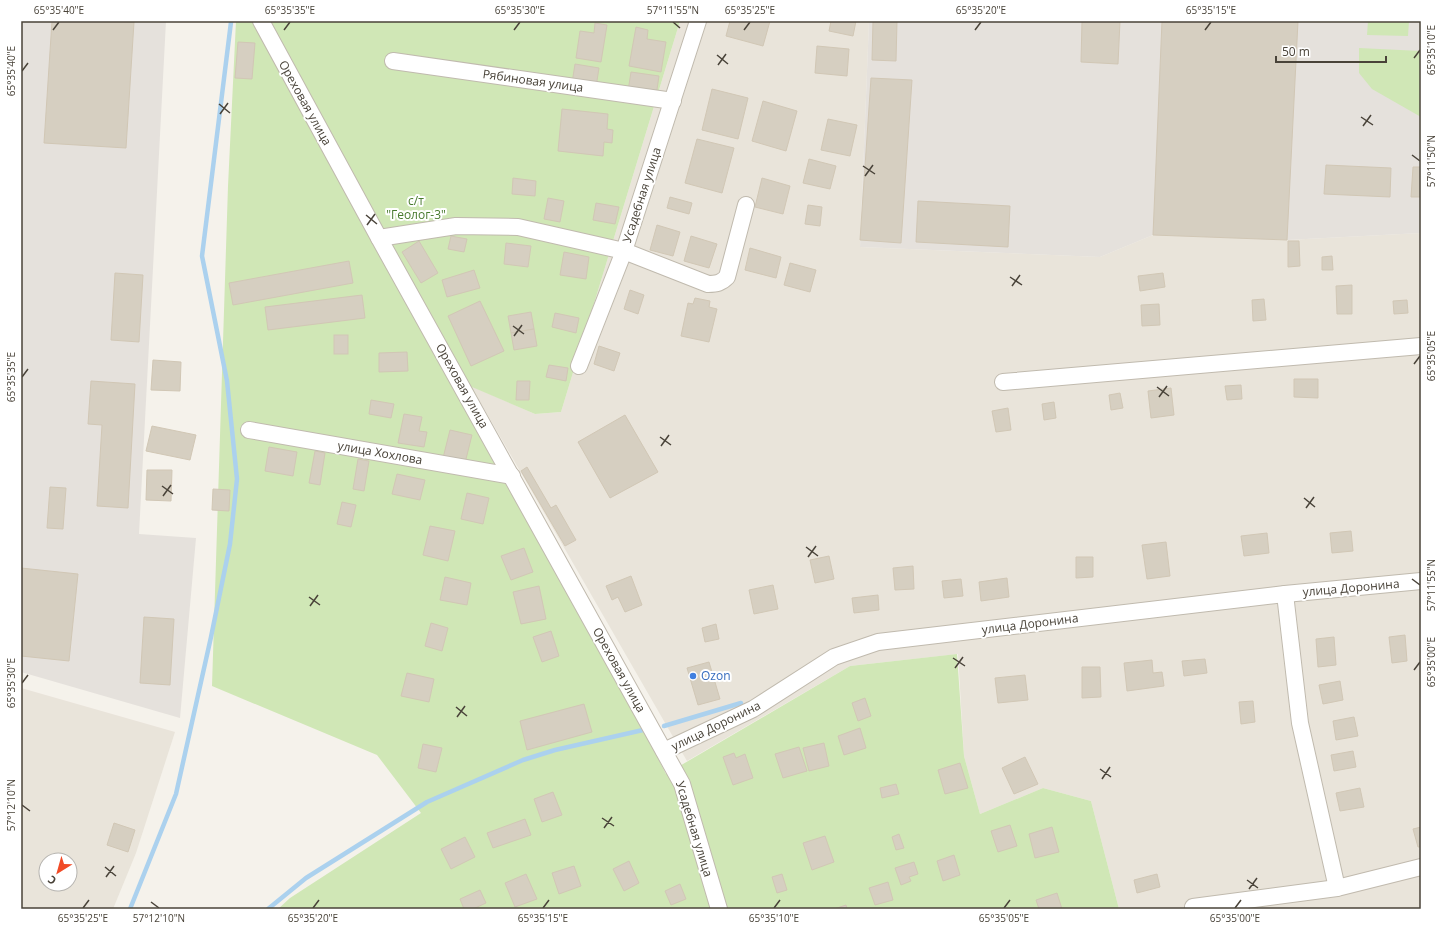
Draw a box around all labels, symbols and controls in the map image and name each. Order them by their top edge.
text: 65°35'40"E [34,3,84,17]
text: 65°35'35"E [265,3,315,17]
text: 65°35'30"E [495,3,545,17]
text: 57°11'55"N [647,3,699,17]
text: 65°35'25"E [725,3,775,17]
text: 65°35'20"E [956,3,1006,17]
text: 65°35'15"E [1186,3,1236,17]
text: 65°35'10"E [1424,25,1438,75]
scale bar [1276,38,1386,64]
text: 50 m [1282,43,1310,60]
text: 65°35'40"E [4,46,18,96]
street label: Ореховая улица [275,57,336,148]
street label: Рябиновая улица [482,65,584,96]
text: 57°11'50"N [1424,135,1438,187]
street label: Усадебная улица [618,145,665,245]
park label: с/т "Геолог-3" [386,192,446,223]
text: 65°35'05"E [1424,331,1438,381]
street label: Ореховая улица [432,340,493,431]
text: 65°35'35"E [4,352,18,402]
street label: улица Хохлова [336,437,424,468]
text: 57°11'55"N [1424,559,1438,611]
street label: улица Доронина [1302,575,1400,600]
street label: улица Доронина [981,609,1079,638]
street label: Ореховая улица [589,624,650,715]
text: 65°35'00"E [1424,637,1438,687]
text: 65°35'30"E [4,658,18,708]
place label: Ozon [701,667,731,684]
marker: Ozon [688,671,698,681]
street label: улица Доронина [668,697,763,755]
text: 57°12'10"N [4,779,18,831]
street label: Усадебная улица [672,779,717,879]
north arrow [38,852,78,892]
text: С [44,872,59,888]
text: 65°35'25"E [58,911,108,925]
text: 57°12'10"N [133,911,185,925]
text: 65°35'20"E [288,911,338,925]
text: 65°35'15"E [518,911,568,925]
text: 65°35'10"E [749,911,799,925]
text: 65°35'05"E [979,911,1029,925]
text: 65°35'00"E [1210,911,1260,925]

